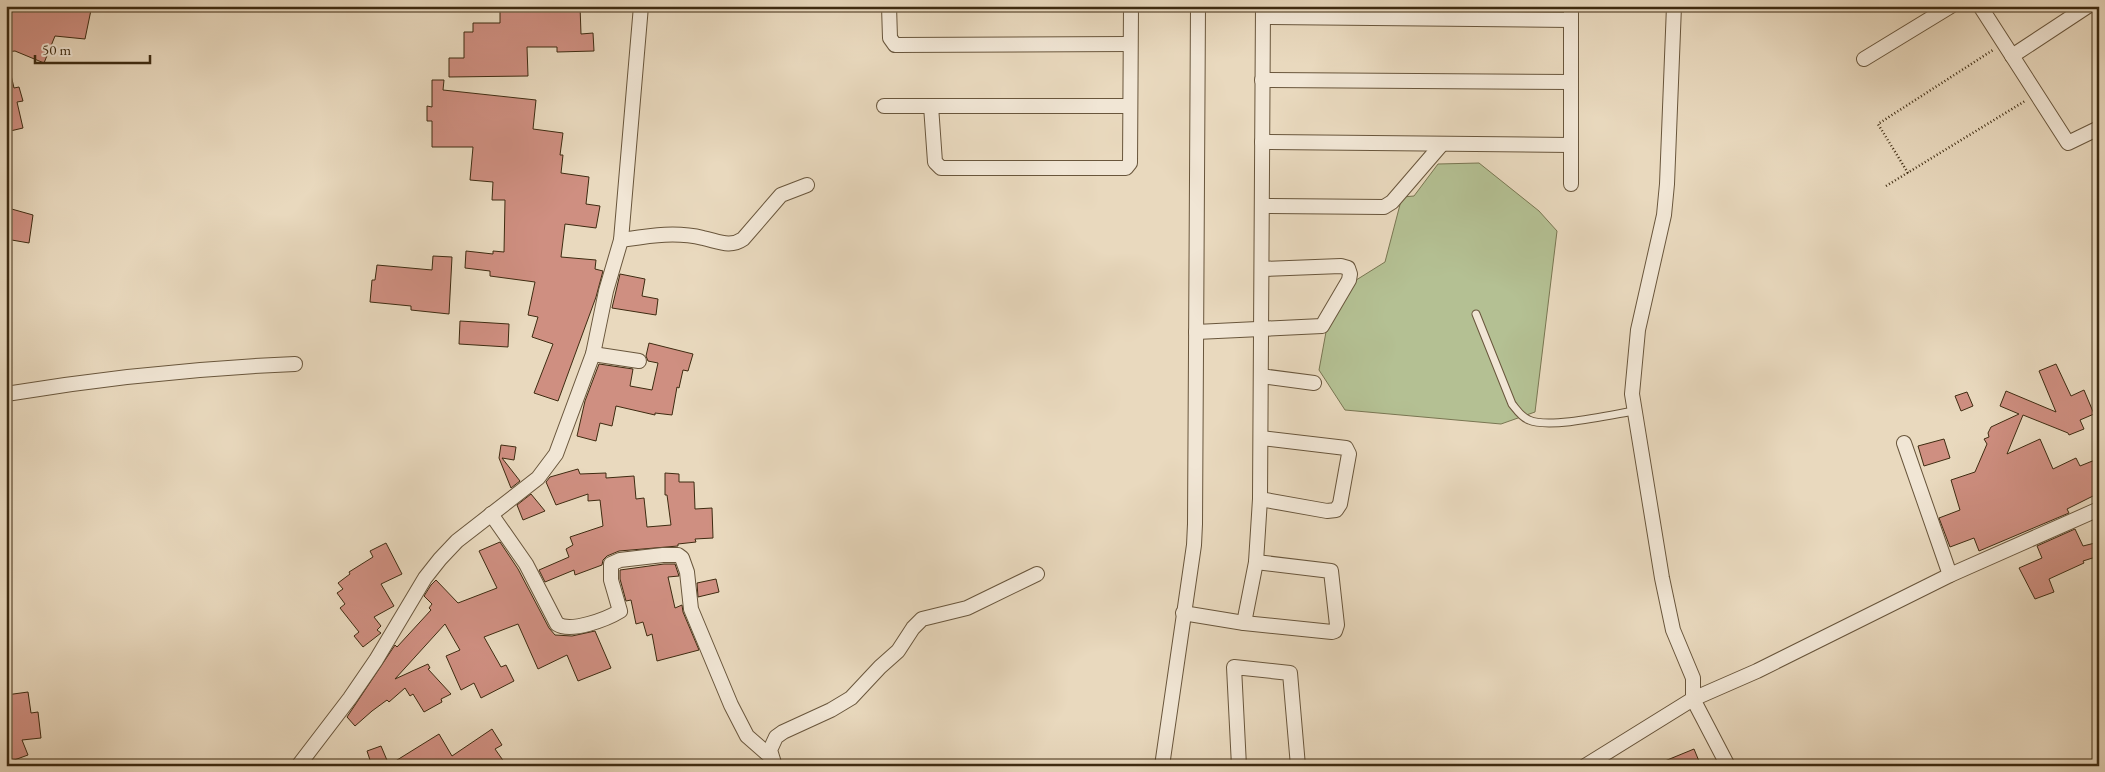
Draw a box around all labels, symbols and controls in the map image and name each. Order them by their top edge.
scale bar [35,32,150,64]
text: 50 m [42,40,71,59]

